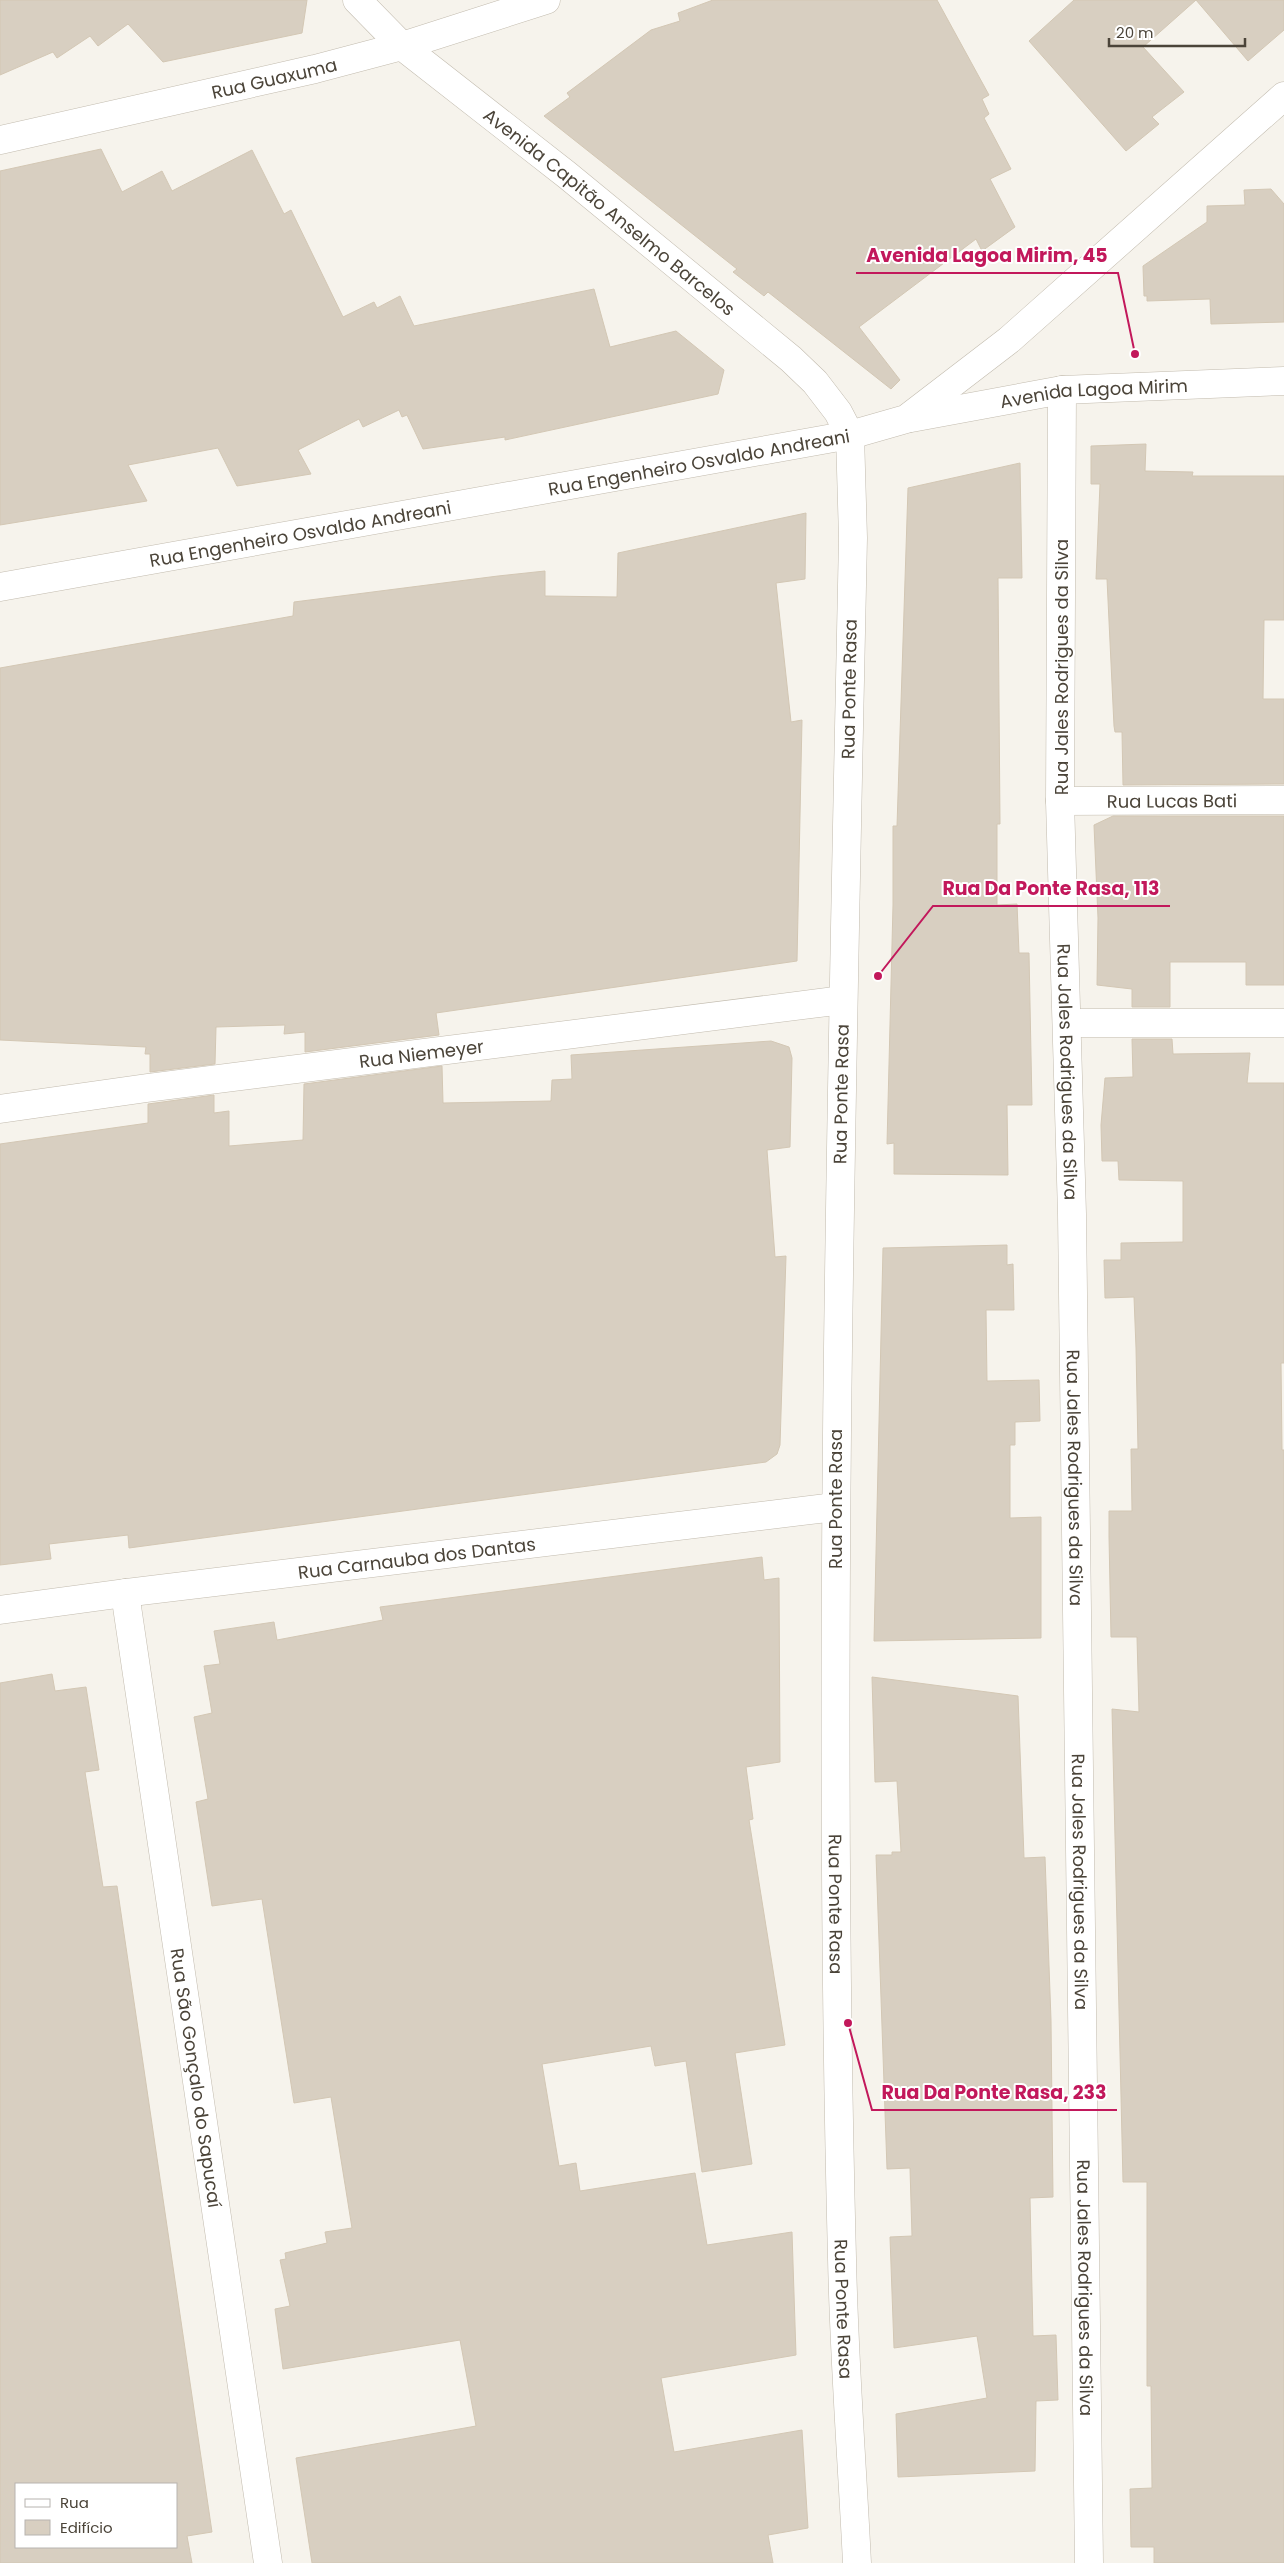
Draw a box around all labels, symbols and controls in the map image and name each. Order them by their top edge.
scale bar [1109,15,1245,47]
text: 20 m [1116,22,1154,43]
street label: Rua Guaxuma [209,51,340,104]
street label: Avenida Capitão Anselmo Barcelos [479,102,741,321]
callout: Avenida Lagoa Mirim, 45 [856,239,1118,273]
text: Avenida Lagoa Mirim, 45 [866,242,1108,269]
street label: Avenida Lagoa Mirim [998,372,1188,414]
street label: Rua Engenheiro Osvaldo Andreani [546,423,852,501]
street label: Rua Engenheiro Osvaldo Andreani [147,494,453,573]
street label: Rua Jales Rodrigues da Silva [1049,539,1074,795]
street label: Rua Ponte Rasa [835,619,863,759]
street label: Rua Lucas Bati [1107,788,1237,813]
callout: Rua Da Ponte Rasa, 113 [933,872,1170,906]
text: Rua Da Ponte Rasa, 113 [942,875,1160,902]
street label: Rua Jales Rodrigues da Silva [1052,943,1084,1201]
street label: Rua Ponte Rasa [827,1024,855,1164]
street label: Rua Niemeyer [358,1033,485,1074]
street label: Rua Jales Rodrigues da Silva [1061,1349,1089,1606]
street label: Rua Ponte Rasa [823,1429,848,1569]
street label: Rua Carnauba dos Dantas [297,1531,537,1584]
street label: Rua Jales Rodrigues da Silva [1066,1753,1095,2010]
street label: Rua Ponte Rasa [823,1834,849,1974]
street label: Rua São Gonçalo do Sapucaí [165,1946,228,2209]
callout: Rua Da Ponte Rasa, 233 [872,2076,1117,2110]
text: Rua Da Ponte Rasa, 233 [881,2079,1107,2106]
street label: Rua Jales Rodrigues da Silva [1071,2159,1100,2416]
street label: Rua Ponte Rasa [829,2239,859,2380]
legend [15,2483,178,2548]
text: Rua [60,2492,89,2513]
text: Edifício [60,2517,113,2538]

